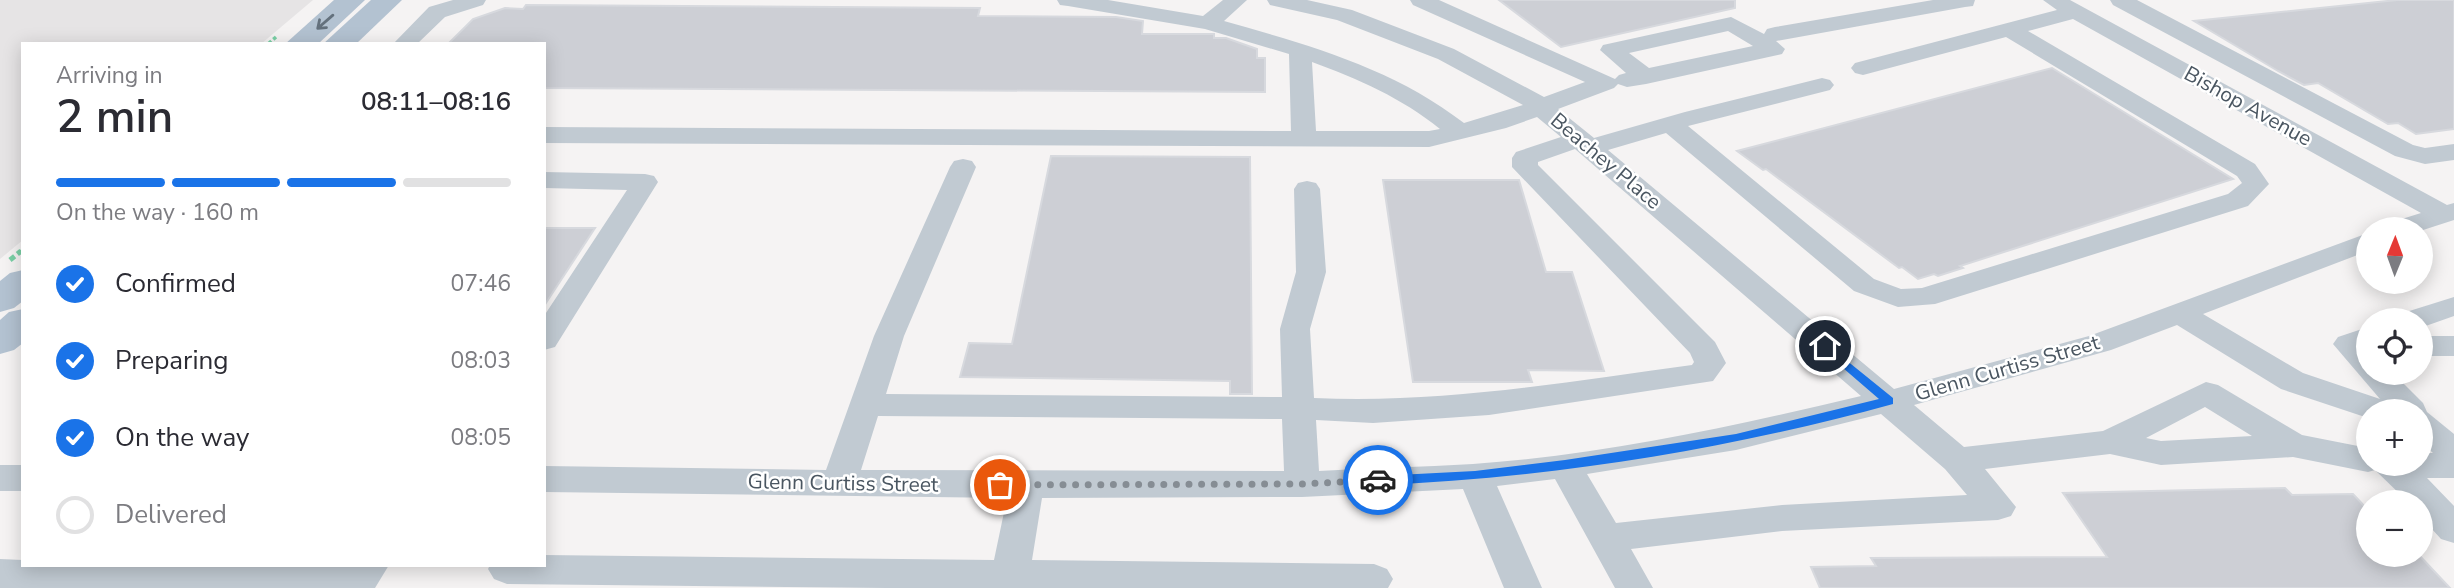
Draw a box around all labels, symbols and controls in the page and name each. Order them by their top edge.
one-way arrow [317,14,335,30]
street label: Bishop Avenue [2179,59,2317,153]
text: Arriving in [56,60,163,91]
text: 08:11–08:16 [361,84,511,119]
text: 2 min [56,85,173,148]
street label: Beachey Place [1545,106,1667,216]
text: On the way · 160 m [56,197,259,228]
north arrow [2356,217,2432,294]
map controls [2356,217,2433,567]
icon: check [56,265,94,303]
text: Confirmed [115,266,236,301]
text: 07:46 [451,268,511,299]
button: locate [2356,308,2433,385]
pin [1795,316,1855,376]
icon: home [1806,327,1844,365]
street label: Glenn Curtiss Street [1912,328,2103,408]
icon: check [56,342,94,380]
text: Preparing [115,343,228,378]
text: 08:03 [451,345,511,376]
button: + [2356,399,2433,476]
icon: check [56,419,94,457]
text: On the way [115,420,249,455]
text: 08:05 [451,422,511,453]
courier [1343,445,1413,515]
pin [970,455,1030,515]
icon: car [1359,461,1397,499]
icon: bag [981,466,1019,504]
street label: Glenn Curtiss Street [747,467,939,499]
button: − [2356,490,2433,567]
text: Delivered [115,497,227,532]

